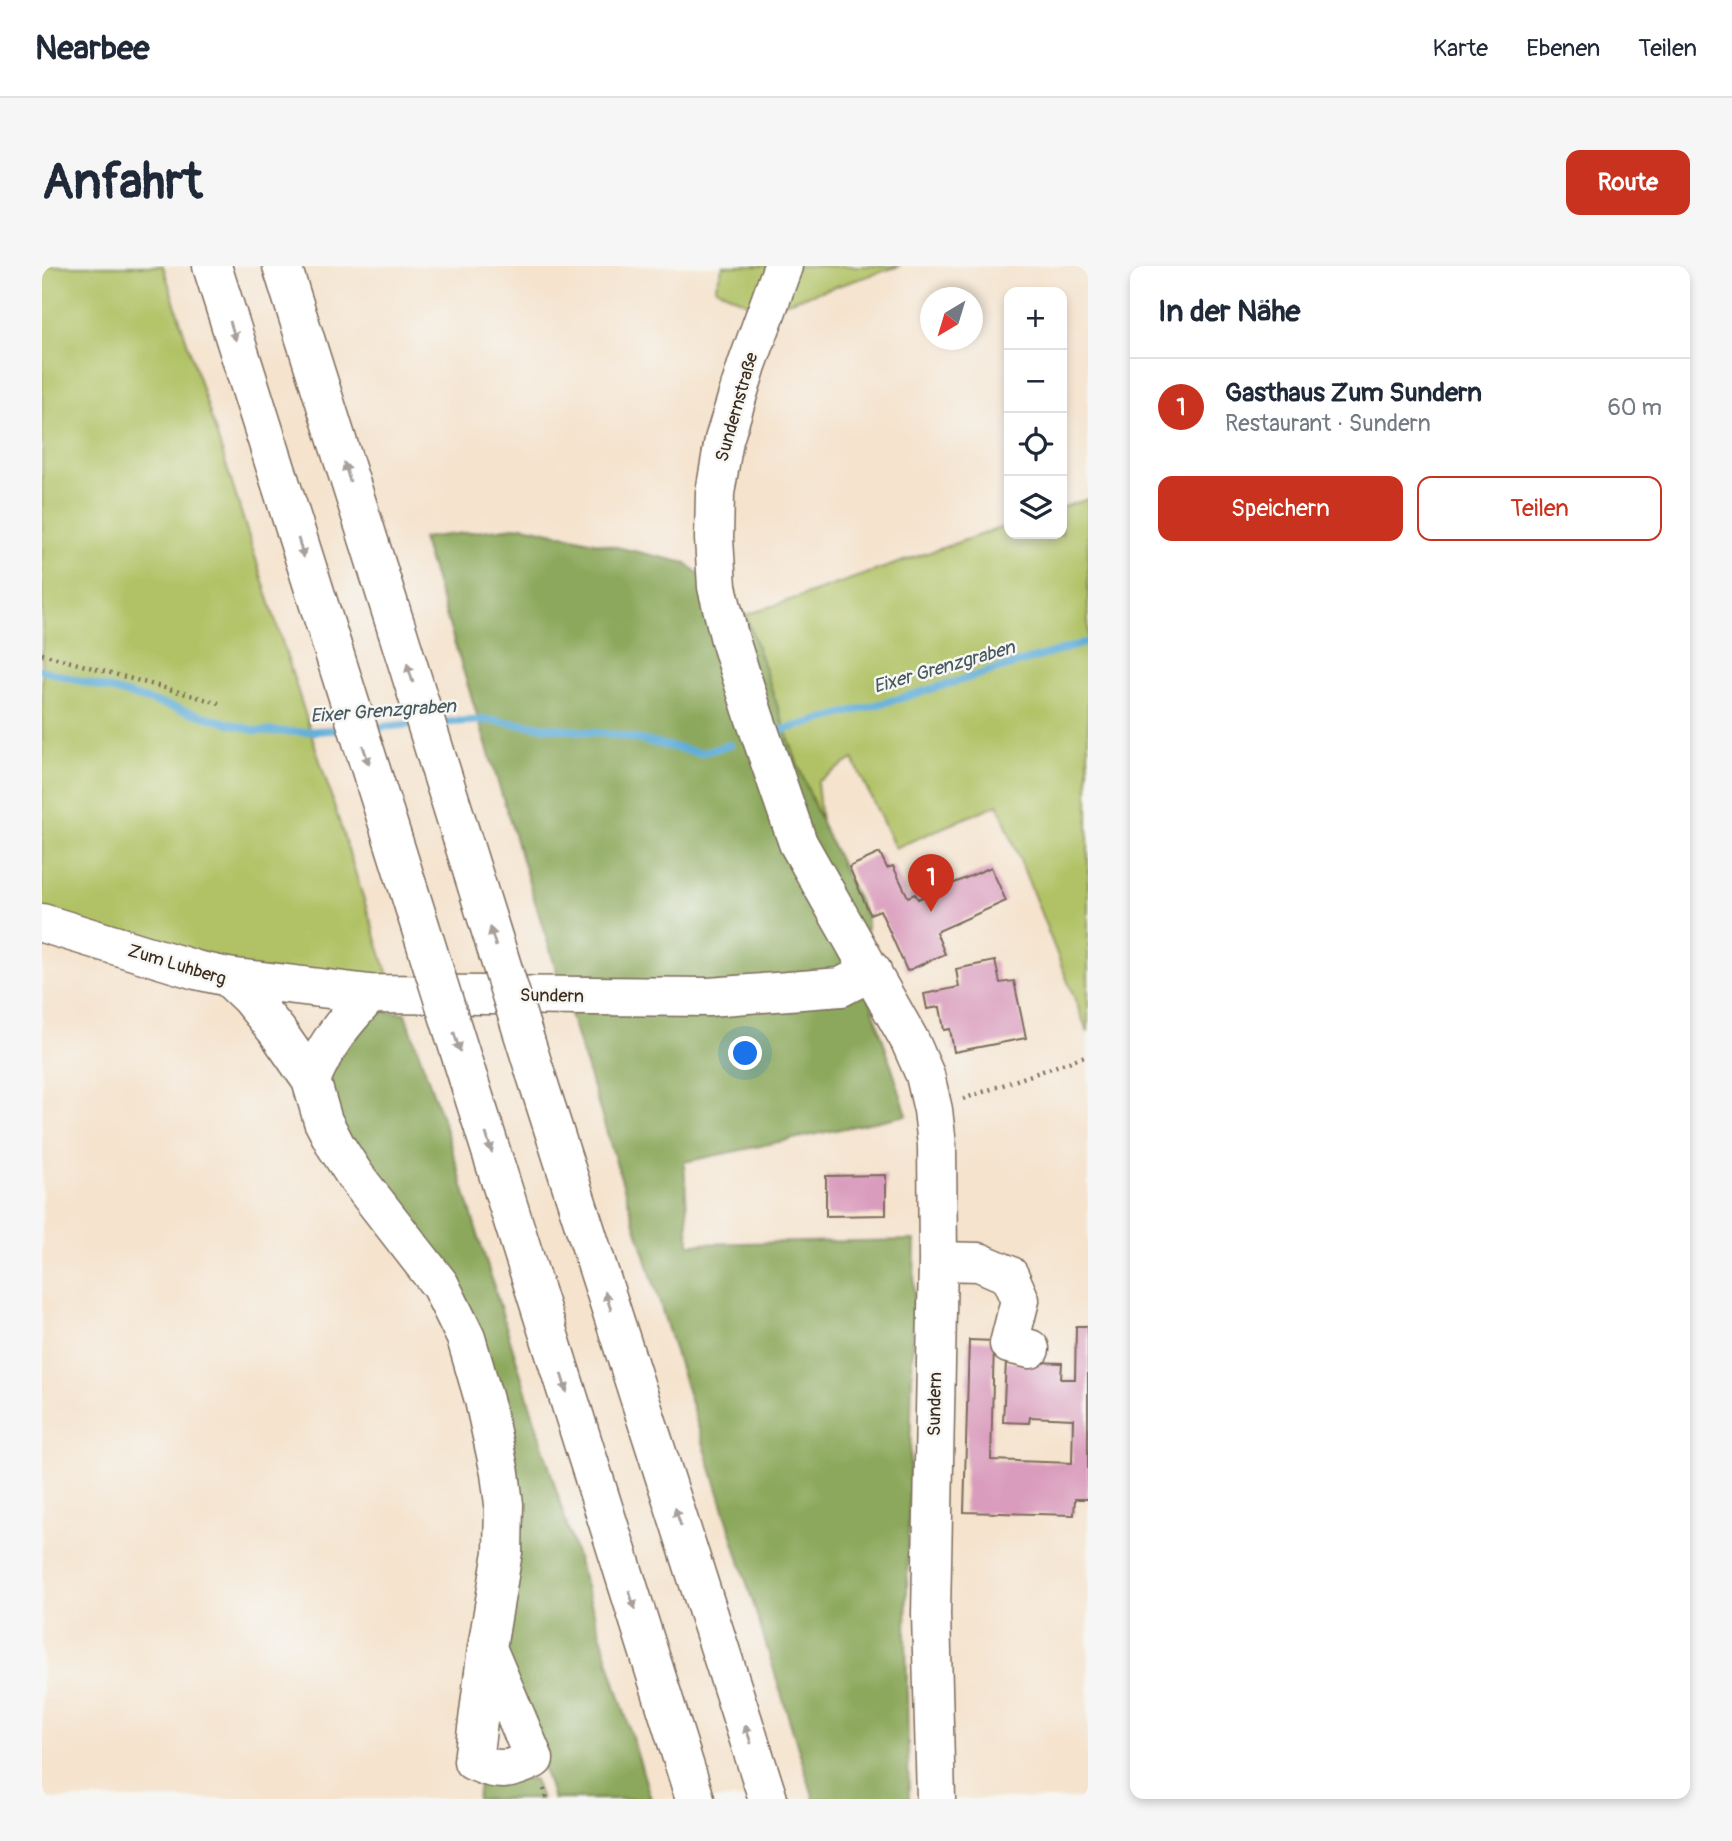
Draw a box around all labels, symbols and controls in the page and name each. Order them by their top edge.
text: Nearbee [35,28,149,69]
text: Karte [1433,34,1488,63]
text: Ebenen [1526,34,1600,63]
text: Teilen [1638,34,1697,63]
button: Route [1566,150,1690,215]
text: Anfahrt [42,152,202,213]
north arrow [920,287,983,350]
map controls [1004,287,1067,539]
button: + [1004,287,1067,350]
text: In der Nähe [1158,293,1300,330]
one-way arrow [228,321,238,342]
street label: Sundernstraße [710,350,764,464]
button: − [1004,350,1067,413]
text: Gasthaus Zum Sundern [1225,377,1482,409]
text: 1 [1177,393,1186,422]
text: 60 m [1607,393,1662,422]
text: Restaurant · Sundern [1225,409,1431,438]
button: locate [1004,413,1067,476]
one-way arrow [341,461,352,482]
button: layers [1004,476,1067,539]
button: Speichern [1158,476,1403,541]
button: Teilen [1417,476,1662,541]
one-way arrow [296,538,307,559]
water label: Eixer Grenzgraben [871,635,1019,699]
one-way arrow [404,663,415,684]
water label: Eixer Grenzgraben [309,694,458,728]
one-way arrow [361,745,372,766]
pin: 1 [908,854,954,912]
one-way arrow [487,926,497,947]
street label: Zum Luhberg [125,939,229,991]
street label: Sundern [520,984,584,1008]
one-way arrow [452,1032,462,1053]
your location [728,1036,762,1070]
one-way arrow [484,1133,494,1154]
one-way arrow [603,1290,613,1311]
street label: Sundern [923,1372,947,1436]
one-way arrow [559,1373,570,1394]
one-way arrow [672,1507,683,1528]
one-way arrow [628,1590,638,1611]
one-way arrow [742,1723,752,1744]

